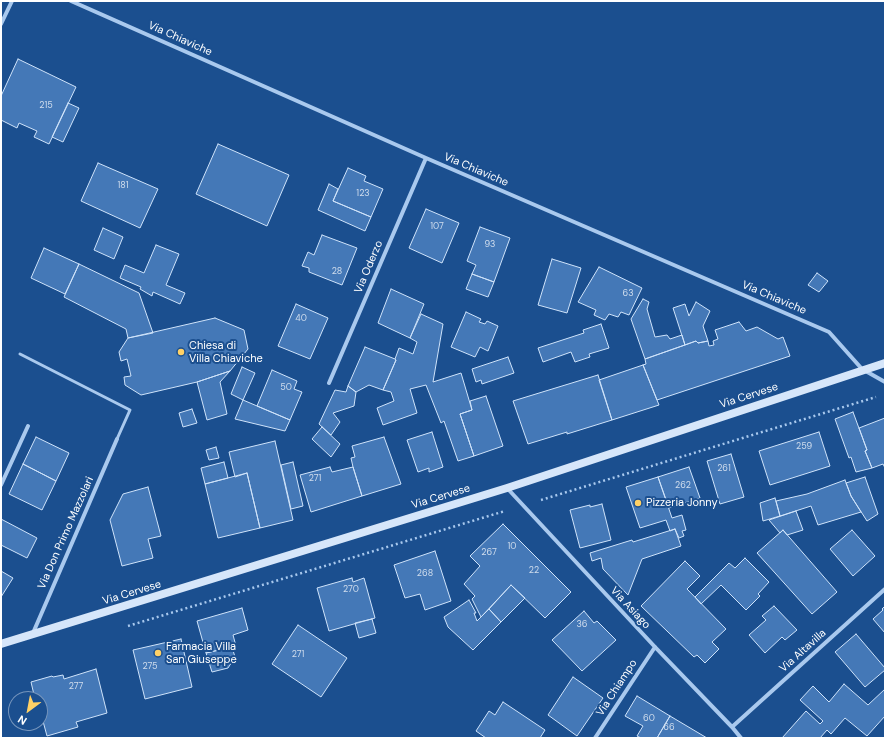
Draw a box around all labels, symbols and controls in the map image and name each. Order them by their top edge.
street label: Via Chiaviche [146,19,214,59]
house number: 215 [39,101,53,111]
street label: Via Chiaviche [442,150,510,190]
house number: 181 [118,181,128,191]
house number: 123 [356,189,370,199]
house number: 107 [430,222,444,232]
street label: Via Oderzo [352,239,386,295]
house number: 93 [485,240,495,250]
house number: 28 [332,267,342,277]
street label: Via Chiaviche [740,278,808,318]
house number: 63 [623,289,633,299]
house number: 40 [295,314,307,324]
place label: Chiesa di Villa Chiaviche [189,339,263,365]
marker: Chiesa di Villa Chiaviche [176,347,186,357]
street label: Via Cervese [718,380,780,412]
house number: 50 [280,383,292,393]
house number: 259 [796,442,812,452]
house number: 261 [717,464,731,474]
house number: 271 [309,474,321,484]
street label: Via Don Primo Mazzolari [35,475,97,591]
house number: 262 [675,481,691,491]
street label: Via Cervese [410,482,472,512]
place label: Pizzeria Jonny [646,496,718,510]
marker: Pizzeria Jonny [633,498,643,508]
house number: 10 [508,542,516,552]
house number: 267 [481,548,497,558]
house number: 22 [529,566,539,576]
house number: 268 [417,569,433,579]
street label: Via Cervese [101,578,163,608]
street label: Via Asiago [607,584,653,632]
house number: 270 [343,585,359,595]
house number: 36 [577,620,587,630]
street label: Via Altavilla [777,627,829,675]
place label: Farmacia Villa San Giuseppe [166,640,237,666]
marker: Farmacia Villa San Giuseppe [153,648,163,658]
house number: 271 [292,650,304,660]
street label: Via Chiampo [594,657,640,719]
house number: 275 [142,662,158,672]
house number: 277 [69,682,83,692]
north arrow [8,691,48,731]
text: N [15,712,29,728]
house number: 60 [643,714,655,724]
house number: 66 [663,723,675,733]

